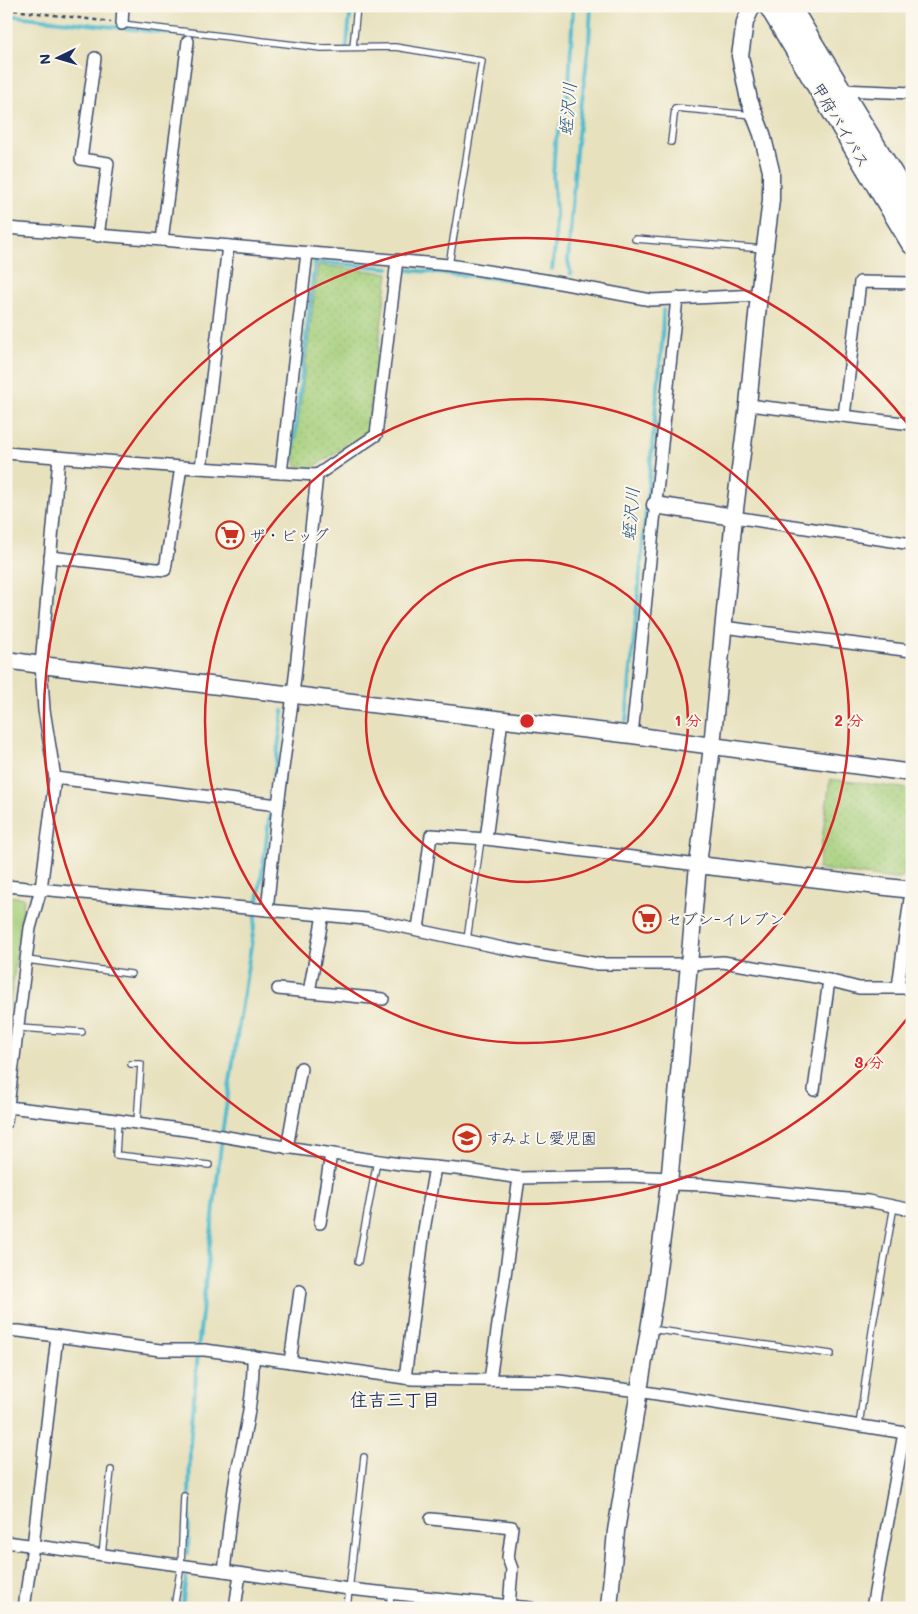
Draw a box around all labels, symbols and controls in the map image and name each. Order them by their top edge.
north arrow [32,32,82,82]
text: N [35,53,54,65]
street label: 甲府バイパス [808,78,875,171]
water label: 蛭沢川 [553,81,581,137]
water label: 蛭沢川 [616,486,644,542]
supermarket icon: ザ・ビッグ [215,520,245,550]
place label: ザ・ビッグ [249,524,329,545]
text: 1 分 [674,710,702,730]
text: 2 分 [835,710,863,730]
centre of rings [518,712,536,730]
supermarket icon: セブン-イレブン [632,904,662,934]
place label: セブン-イレブン [666,908,785,929]
text: 3 分 [854,1052,884,1072]
school or university icon: すみよし愛児園 [452,1123,482,1153]
place label: すみよし愛児園 [486,1127,597,1148]
district label: 住吉三丁目 [350,1387,440,1411]

